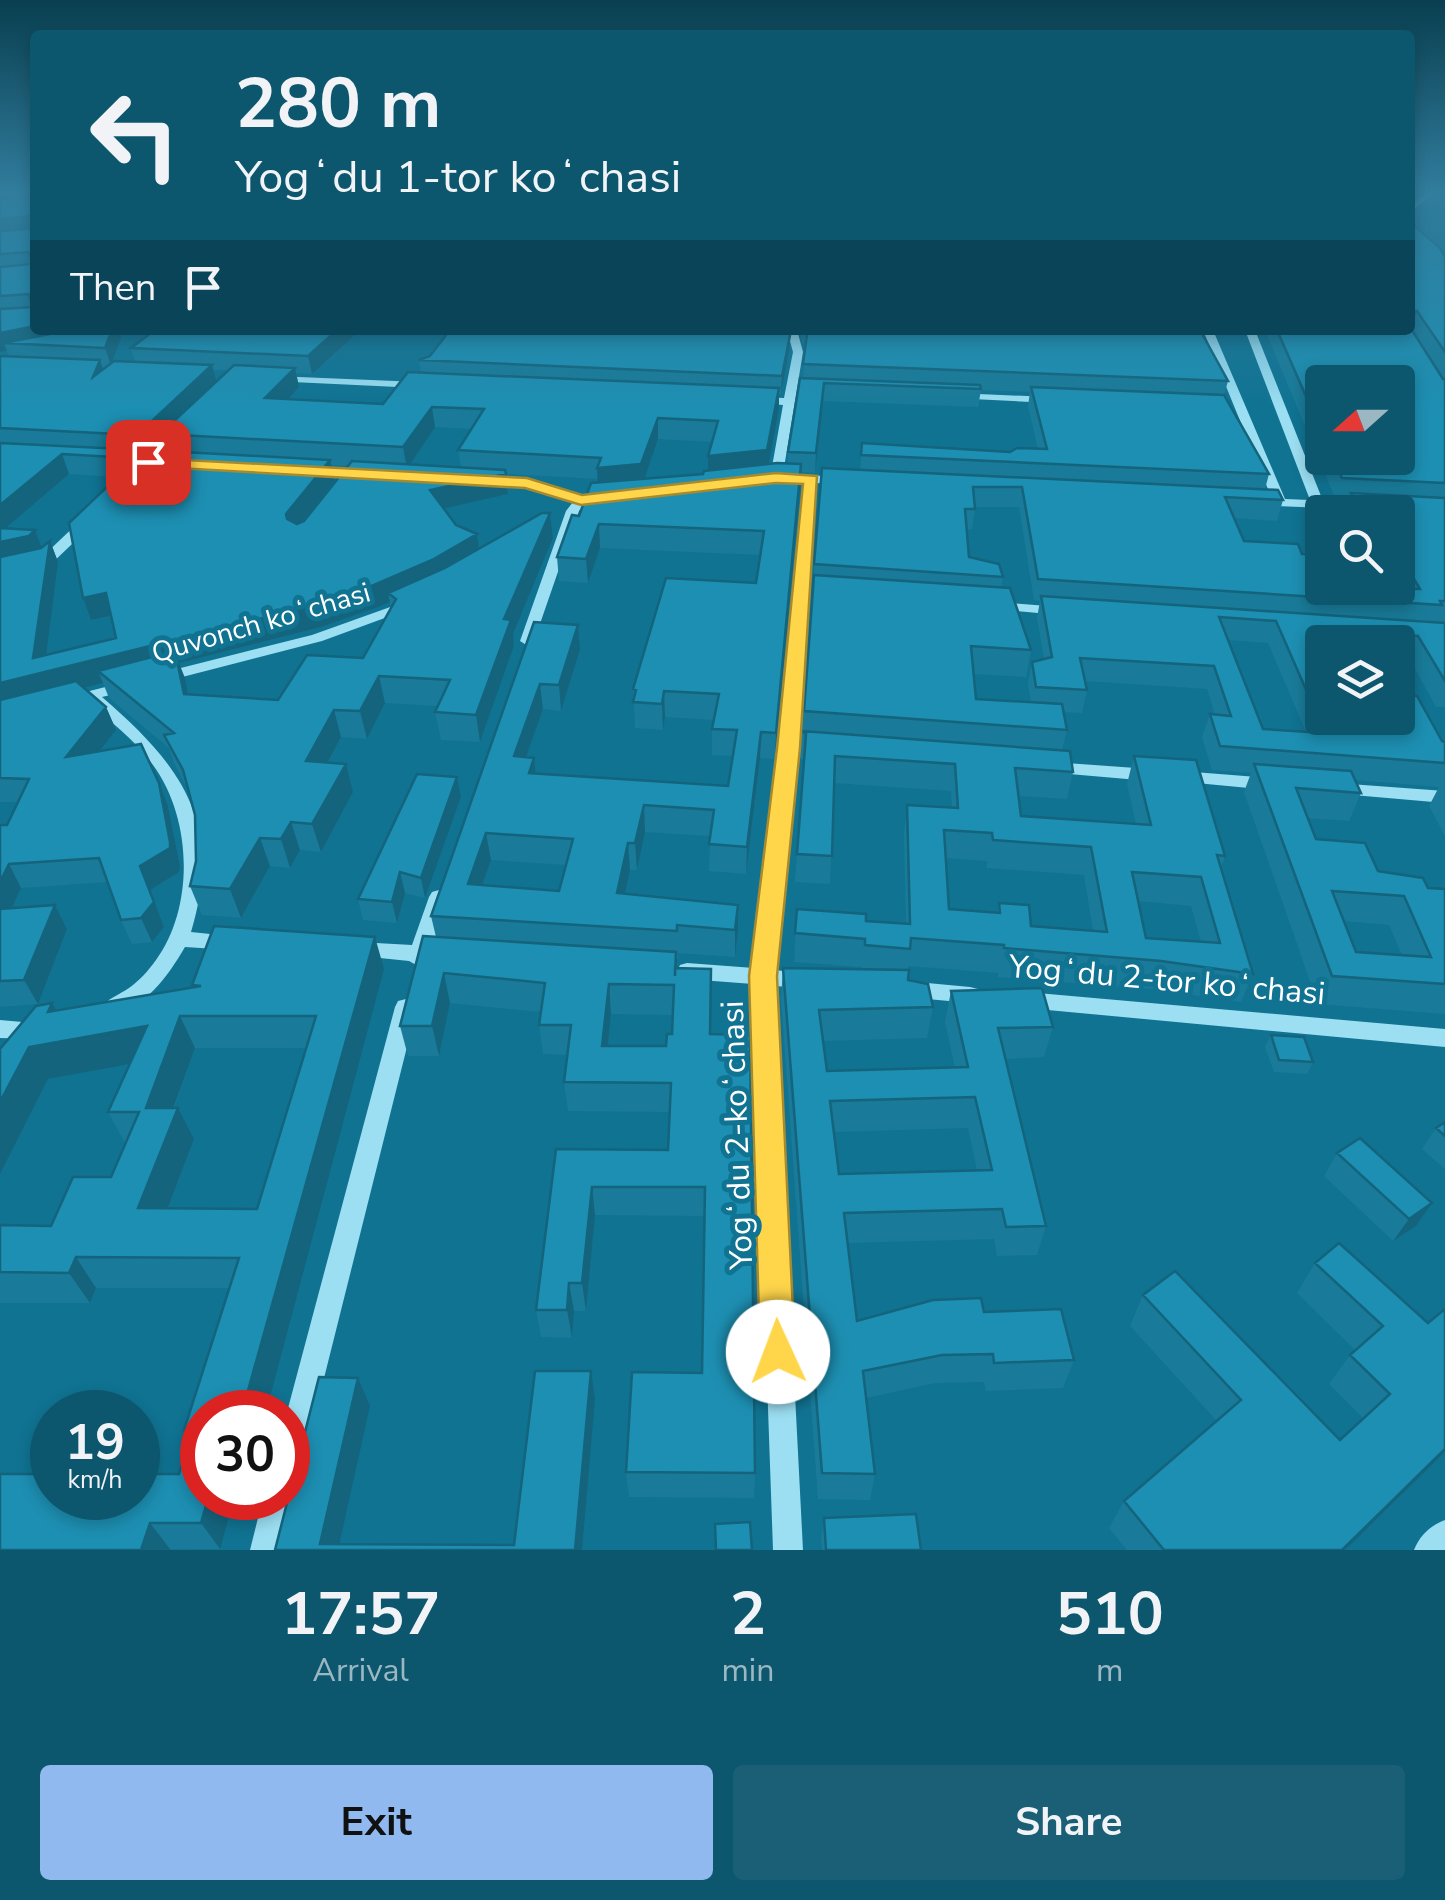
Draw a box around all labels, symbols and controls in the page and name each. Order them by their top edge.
text: 280 m [235,56,441,152]
icon: left [70,70,200,200]
text: Yogʻdu 1-tor koʻchasi [235,147,681,208]
icon: arrive [176,260,231,315]
text: Then [70,262,156,313]
north arrow [1305,365,1415,475]
map controls [1305,365,1415,735]
pin [106,420,191,505]
icon: arrive [121,435,176,490]
button: search [1305,495,1415,605]
street label: Quvonch koʻchasi [147,574,375,672]
button: layers [1305,625,1415,735]
street label: Yogʻdu 2-tor koʻchasi [1006,945,1327,1015]
street label: Yogʻdu 2-koʻchasi [711,1000,763,1271]
position arrow [726,1300,830,1404]
speed limit sign: 30 [180,1390,310,1520]
text: 19 [65,1408,125,1477]
text: km/h [67,1463,123,1497]
text: 17:57 [281,1573,440,1655]
text: 2 [730,1573,766,1655]
text: 510 [1056,1573,1164,1655]
text: Arrival [313,1649,409,1692]
text: min [721,1649,774,1692]
text: m [1096,1649,1123,1692]
button: Exit [40,1765,713,1880]
button: Share [733,1765,1405,1880]

